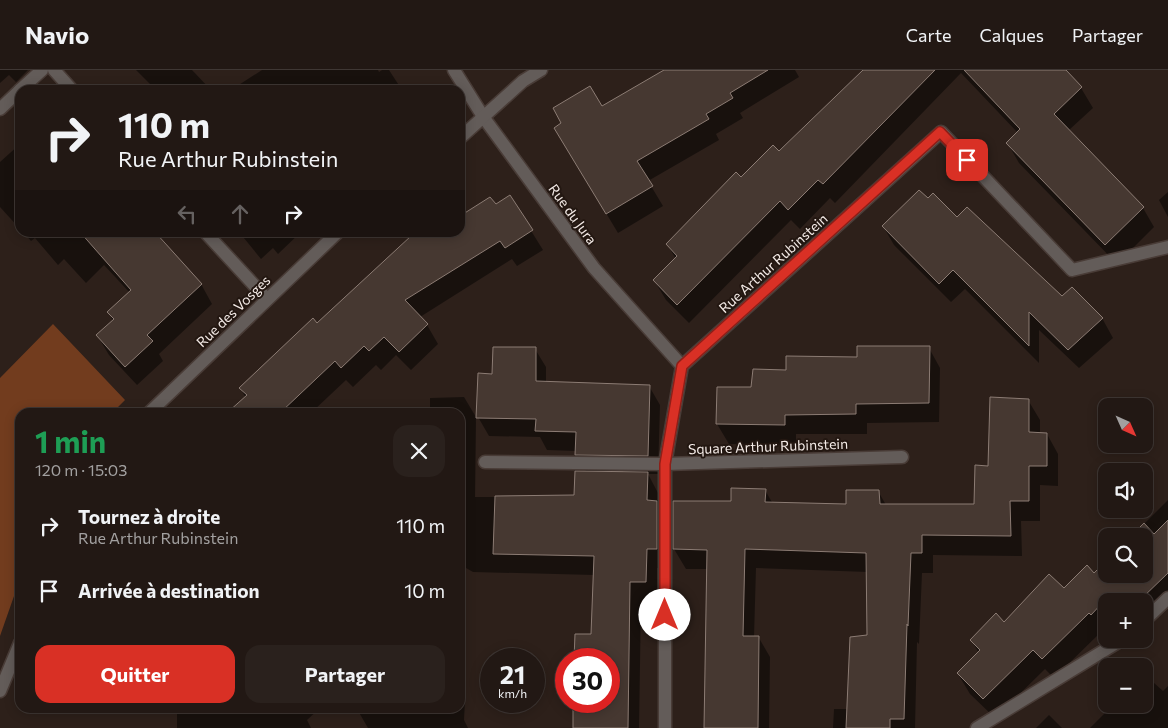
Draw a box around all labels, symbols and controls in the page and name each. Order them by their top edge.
text: Navio [25,20,89,49]
text: Carte [906,24,951,46]
text: Calques [979,24,1044,46]
text: Partager [1072,24,1143,46]
text: 110 m [118,102,210,145]
icon: right [35,105,100,170]
pin [946,139,988,181]
text: Rue Arthur Rubinstein [118,145,338,172]
icon: arrive [953,146,981,174]
street label: Rue du Jura [545,181,601,247]
icon: left [173,200,201,228]
icon: ahead [226,200,254,228]
icon: right [279,200,307,228]
street label: Rue Arthur Rubinstein [715,210,831,316]
street label: Rue des Vosges [193,271,273,351]
north arrow [1098,398,1152,452]
map controls [1098,398,1153,713]
text: 1 min [35,422,106,459]
button: close [393,425,445,477]
street label: Square Arthur Rubinstein [688,435,848,457]
text: 120 m · 15:03 [35,460,127,479]
button: sound [1098,463,1153,518]
text: Tournez à droite [78,505,220,528]
icon: right [35,512,63,540]
text: 110 m [396,514,445,537]
text: Rue Arthur Rubinstein [78,528,238,547]
button: search [1098,528,1153,583]
icon: arrive [35,577,63,605]
text: Arrivée à destination [78,579,260,602]
text: 10 m [404,579,445,602]
position arrow [638,588,690,640]
button: + [1098,593,1153,648]
button: Quitter [35,645,235,703]
button: Partager [245,645,445,703]
speed limit sign: 30 [555,648,620,713]
button: − [1098,658,1153,713]
text: 21 [500,659,525,689]
text: km/h [498,686,527,700]

